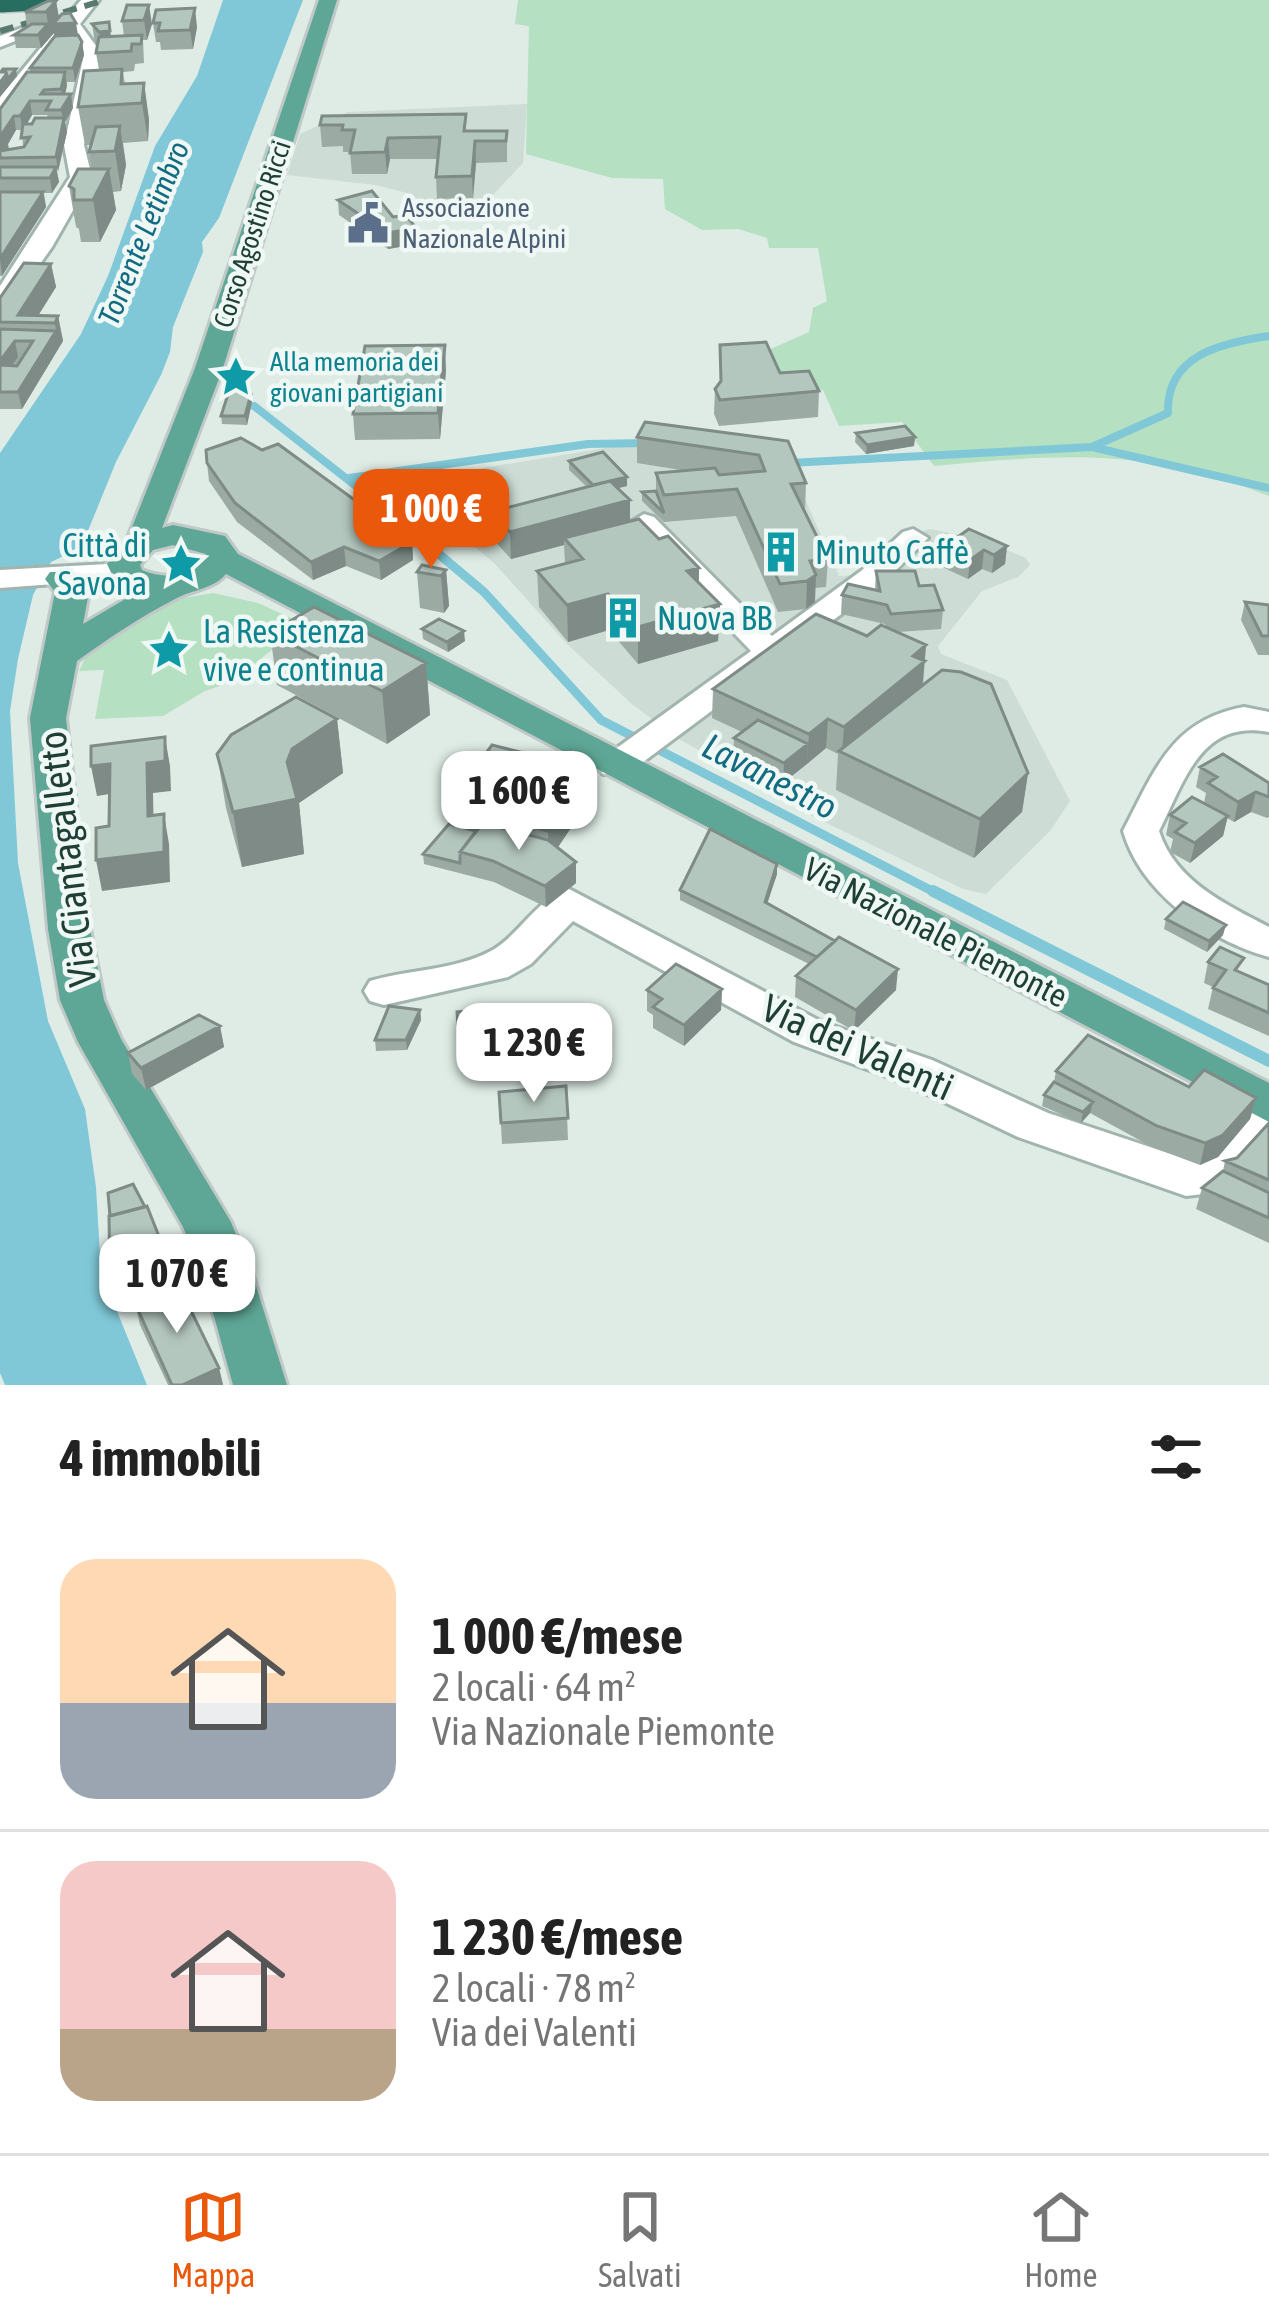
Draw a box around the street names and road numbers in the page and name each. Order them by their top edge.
street label: Corso Agostino Ricci [207,137,297,331]
street label: Via Ciantagalletto [30,729,104,989]
street label: Via Nazionale Piemonte [798,849,1074,1015]
street label: Via dei Valenti [755,985,961,1109]

